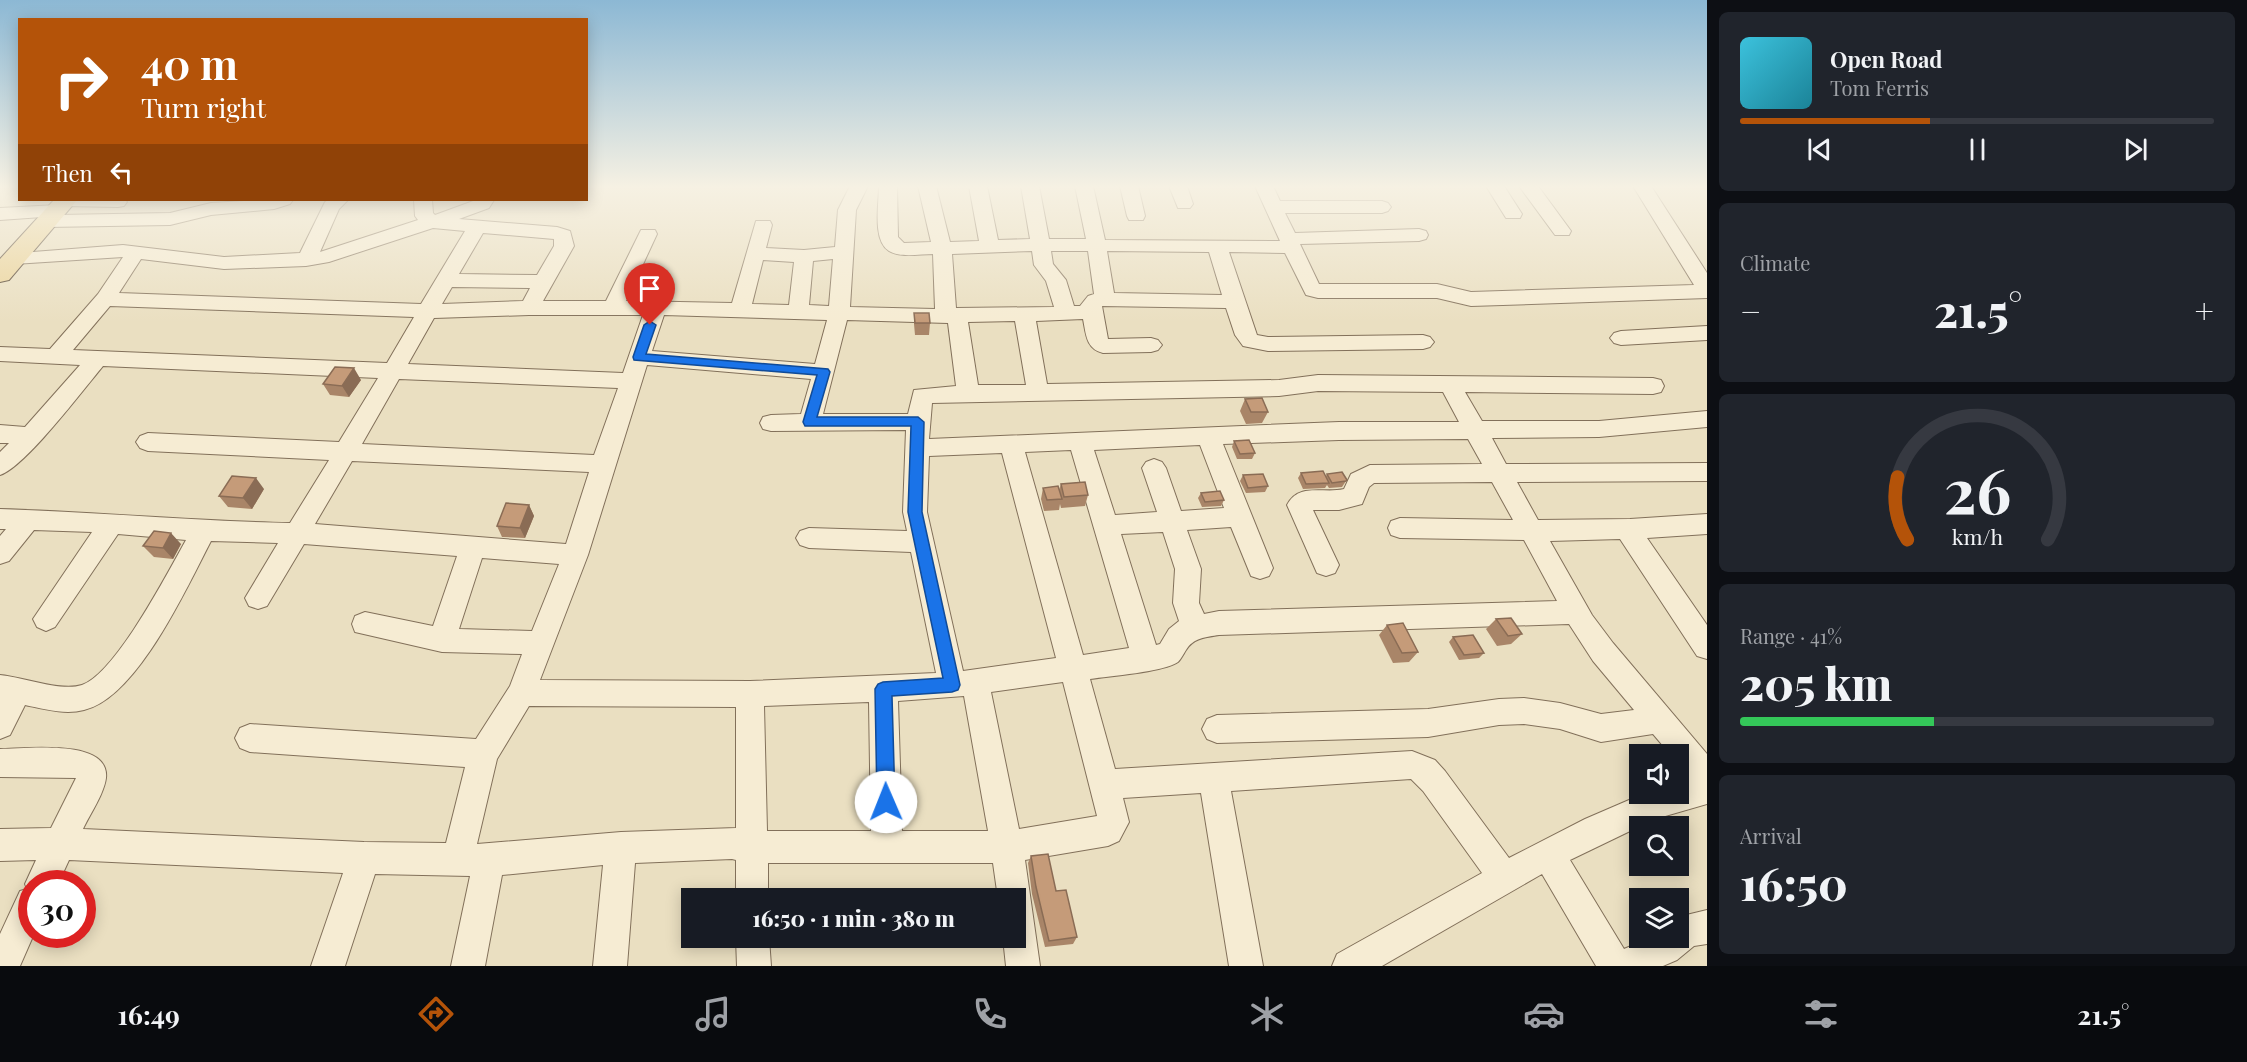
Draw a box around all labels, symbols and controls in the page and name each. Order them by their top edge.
text: 40 m [141,35,238,91]
icon: right [42,42,120,120]
text: Open Road [1830,44,1942,74]
text: Tom Ferris [1830,74,1929,101]
text: Turn right [141,89,266,125]
icon: previous [1803,133,1836,166]
icon: pause [1961,133,1994,166]
icon: next [2119,133,2152,166]
icon: left [105,156,138,189]
text: Then [42,158,93,188]
text: Climate [1740,249,1810,276]
pin [624,263,675,325]
icon: arrive [633,272,666,305]
text: 21.5° [1934,279,2022,339]
text: − [1740,288,1761,332]
text: + [2195,288,2214,332]
text: 26 [1943,446,2011,530]
text: km/h [1951,522,2003,550]
text: Range · 41% [1740,622,1842,649]
text: 205 km [1740,652,1892,712]
map controls [1629,744,1689,948]
button: sound [1629,744,1689,804]
position arrow [854,770,918,834]
button: search [1629,816,1689,876]
text: Arrival [1740,822,1802,849]
text: 16:50 [1740,852,1848,912]
speed limit sign: 30 [18,870,96,948]
button: layers [1629,888,1689,948]
text: 16:50 · 1 min · 380 m [752,903,955,933]
icon: directions [415,993,457,1035]
icon: music [692,993,734,1035]
icon: phone [969,993,1011,1035]
icon: climate [1246,993,1288,1035]
icon: car [1523,993,1565,1035]
icon: filters [1800,993,1842,1035]
text: 16:49 [118,996,180,1032]
text: 21.5° [2077,996,2129,1032]

